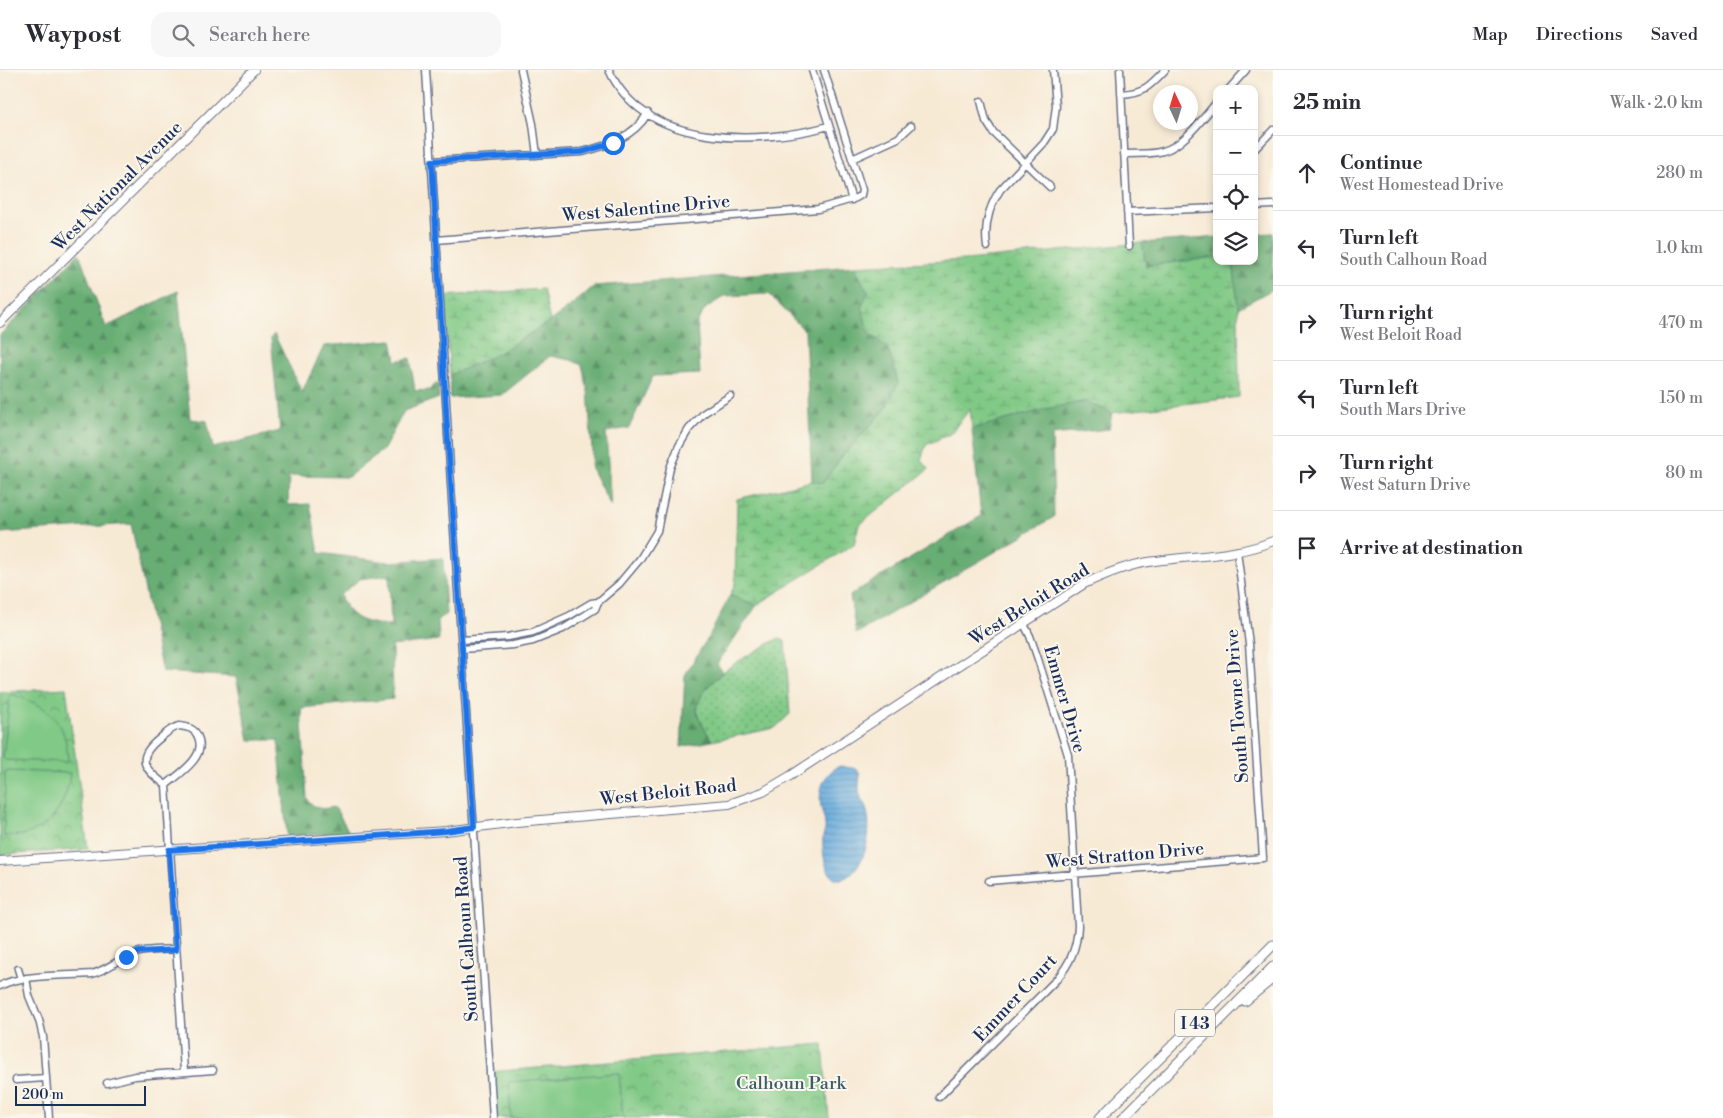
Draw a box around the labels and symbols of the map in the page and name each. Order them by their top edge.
north arrow [1153,85,1198,130]
street label: West National Avenue [47,116,187,257]
route start [602,132,625,155]
street label: West Salentine Drive [560,190,731,227]
street label: West Beloit Road [964,558,1094,651]
street label: South Towne Drive [1221,628,1254,784]
street label: Emmer Drive [1038,643,1091,755]
street label: West Beloit Road [598,774,738,811]
street label: West Stratton Drive [1044,837,1205,874]
street label: South Calhoun Road [449,855,484,1022]
route end [115,946,138,969]
street label: Emmer Court [969,949,1062,1047]
road number: I 43 [1175,1010,1215,1036]
park label: Calhoun Park [736,1072,847,1095]
scale bar [15,1083,146,1106]

